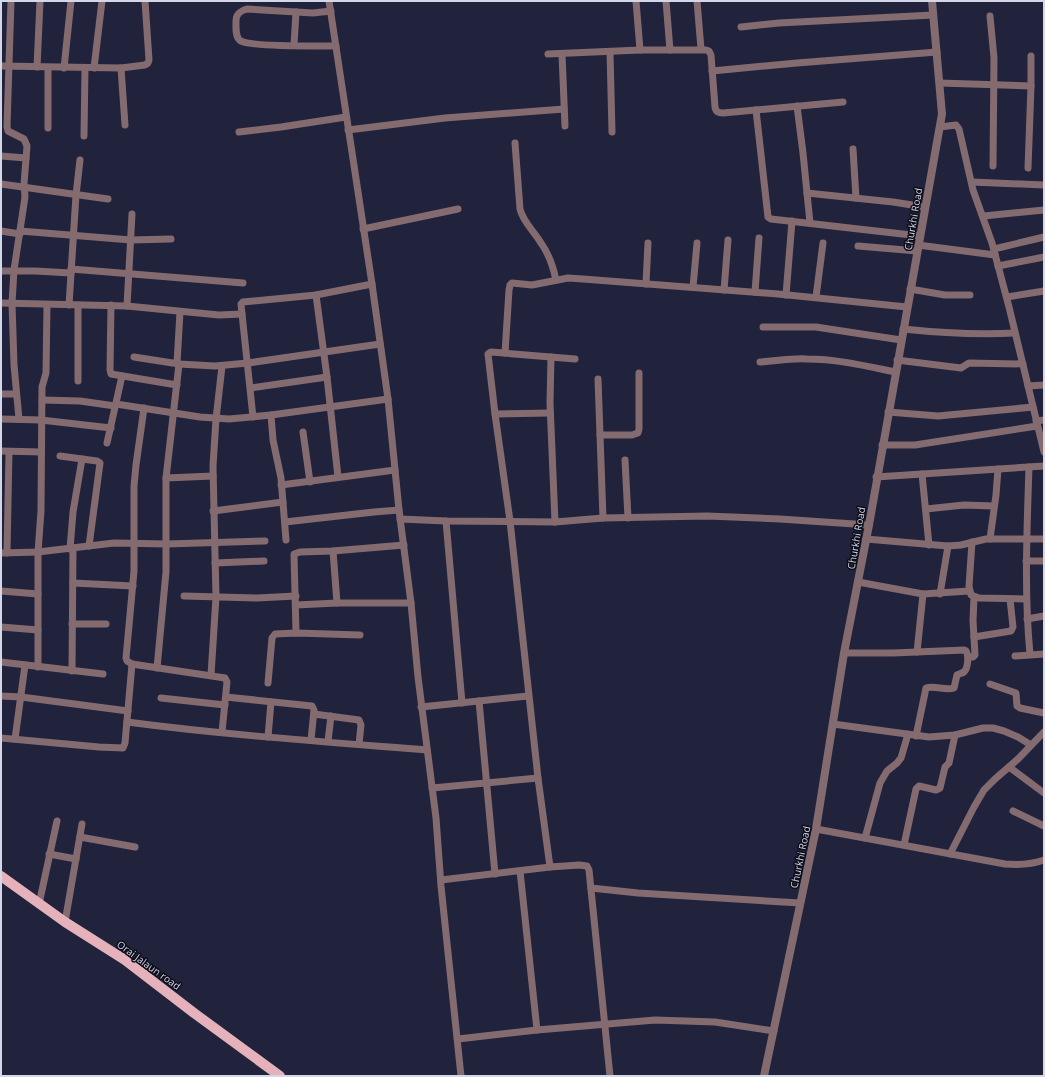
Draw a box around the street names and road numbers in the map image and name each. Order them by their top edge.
street label: Churkhi Road [901,187,925,251]
street label: Churkhi Road [844,506,868,570]
street label: Churkhi Road [787,825,813,889]
street label: Orai Jalaun road [114,937,184,993]

